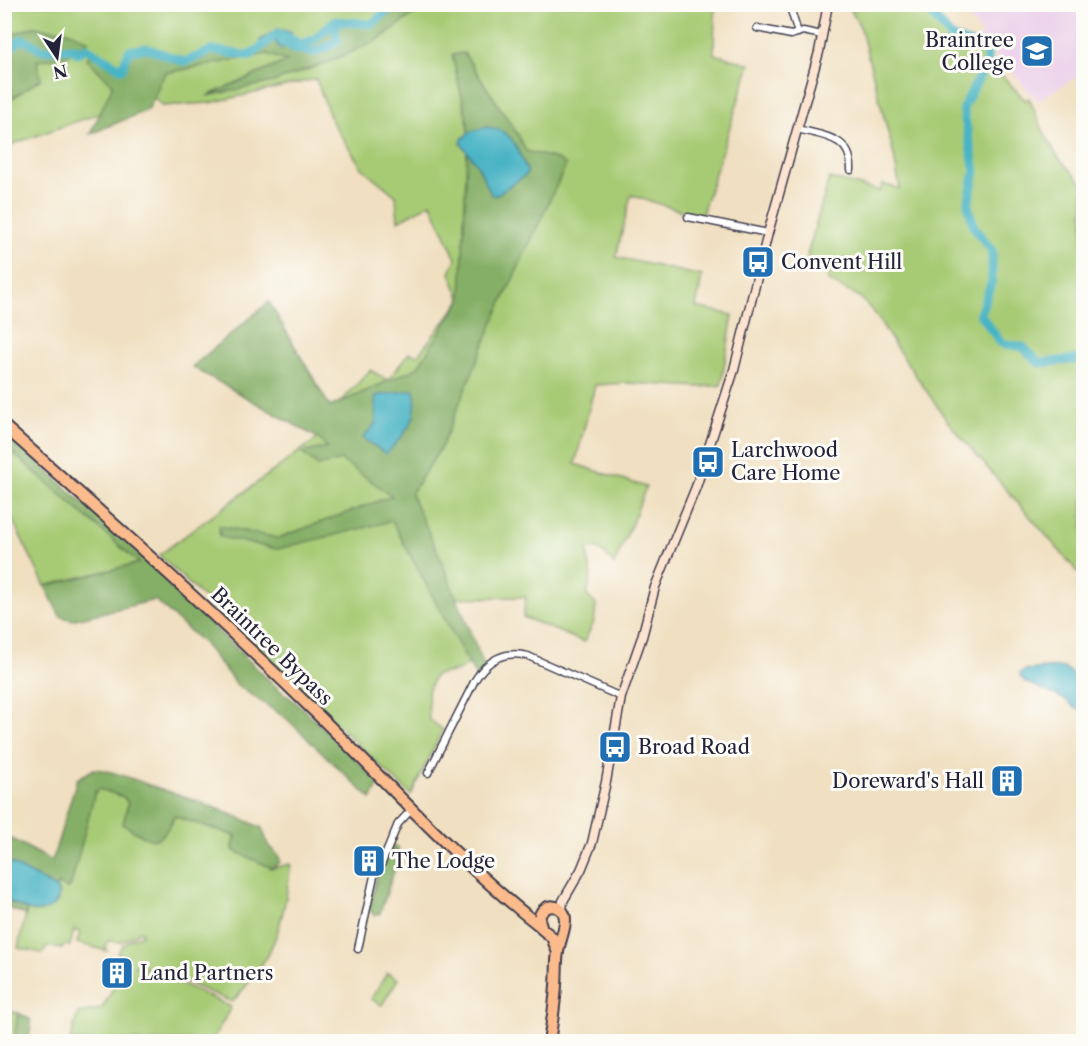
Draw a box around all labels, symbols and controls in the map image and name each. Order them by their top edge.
north arrow [27,27,87,87]
place label: Braintree College [925,28,1014,75]
school or university icon: Braintree College [1019,33,1055,69]
text: N [51,60,69,83]
bus stop icon: Convent Hill [740,244,776,280]
place label: Convent Hill [781,250,902,274]
place label: Larchwood Care Home [731,438,840,485]
bus stop icon: Larchwood Care Home [690,444,726,480]
street label: Braintree Bypass [206,582,338,710]
bus stop icon: Broad Road [597,729,633,765]
place label: Broad Road [638,735,750,759]
building icon: Doreward's Hall [989,763,1025,799]
place label: Doreward's Hall [832,769,984,793]
building icon: The Lodge [351,843,387,879]
place label: The Lodge [392,849,495,873]
building icon: Land Partners [99,955,135,991]
place label: Land Partners [140,961,274,985]

